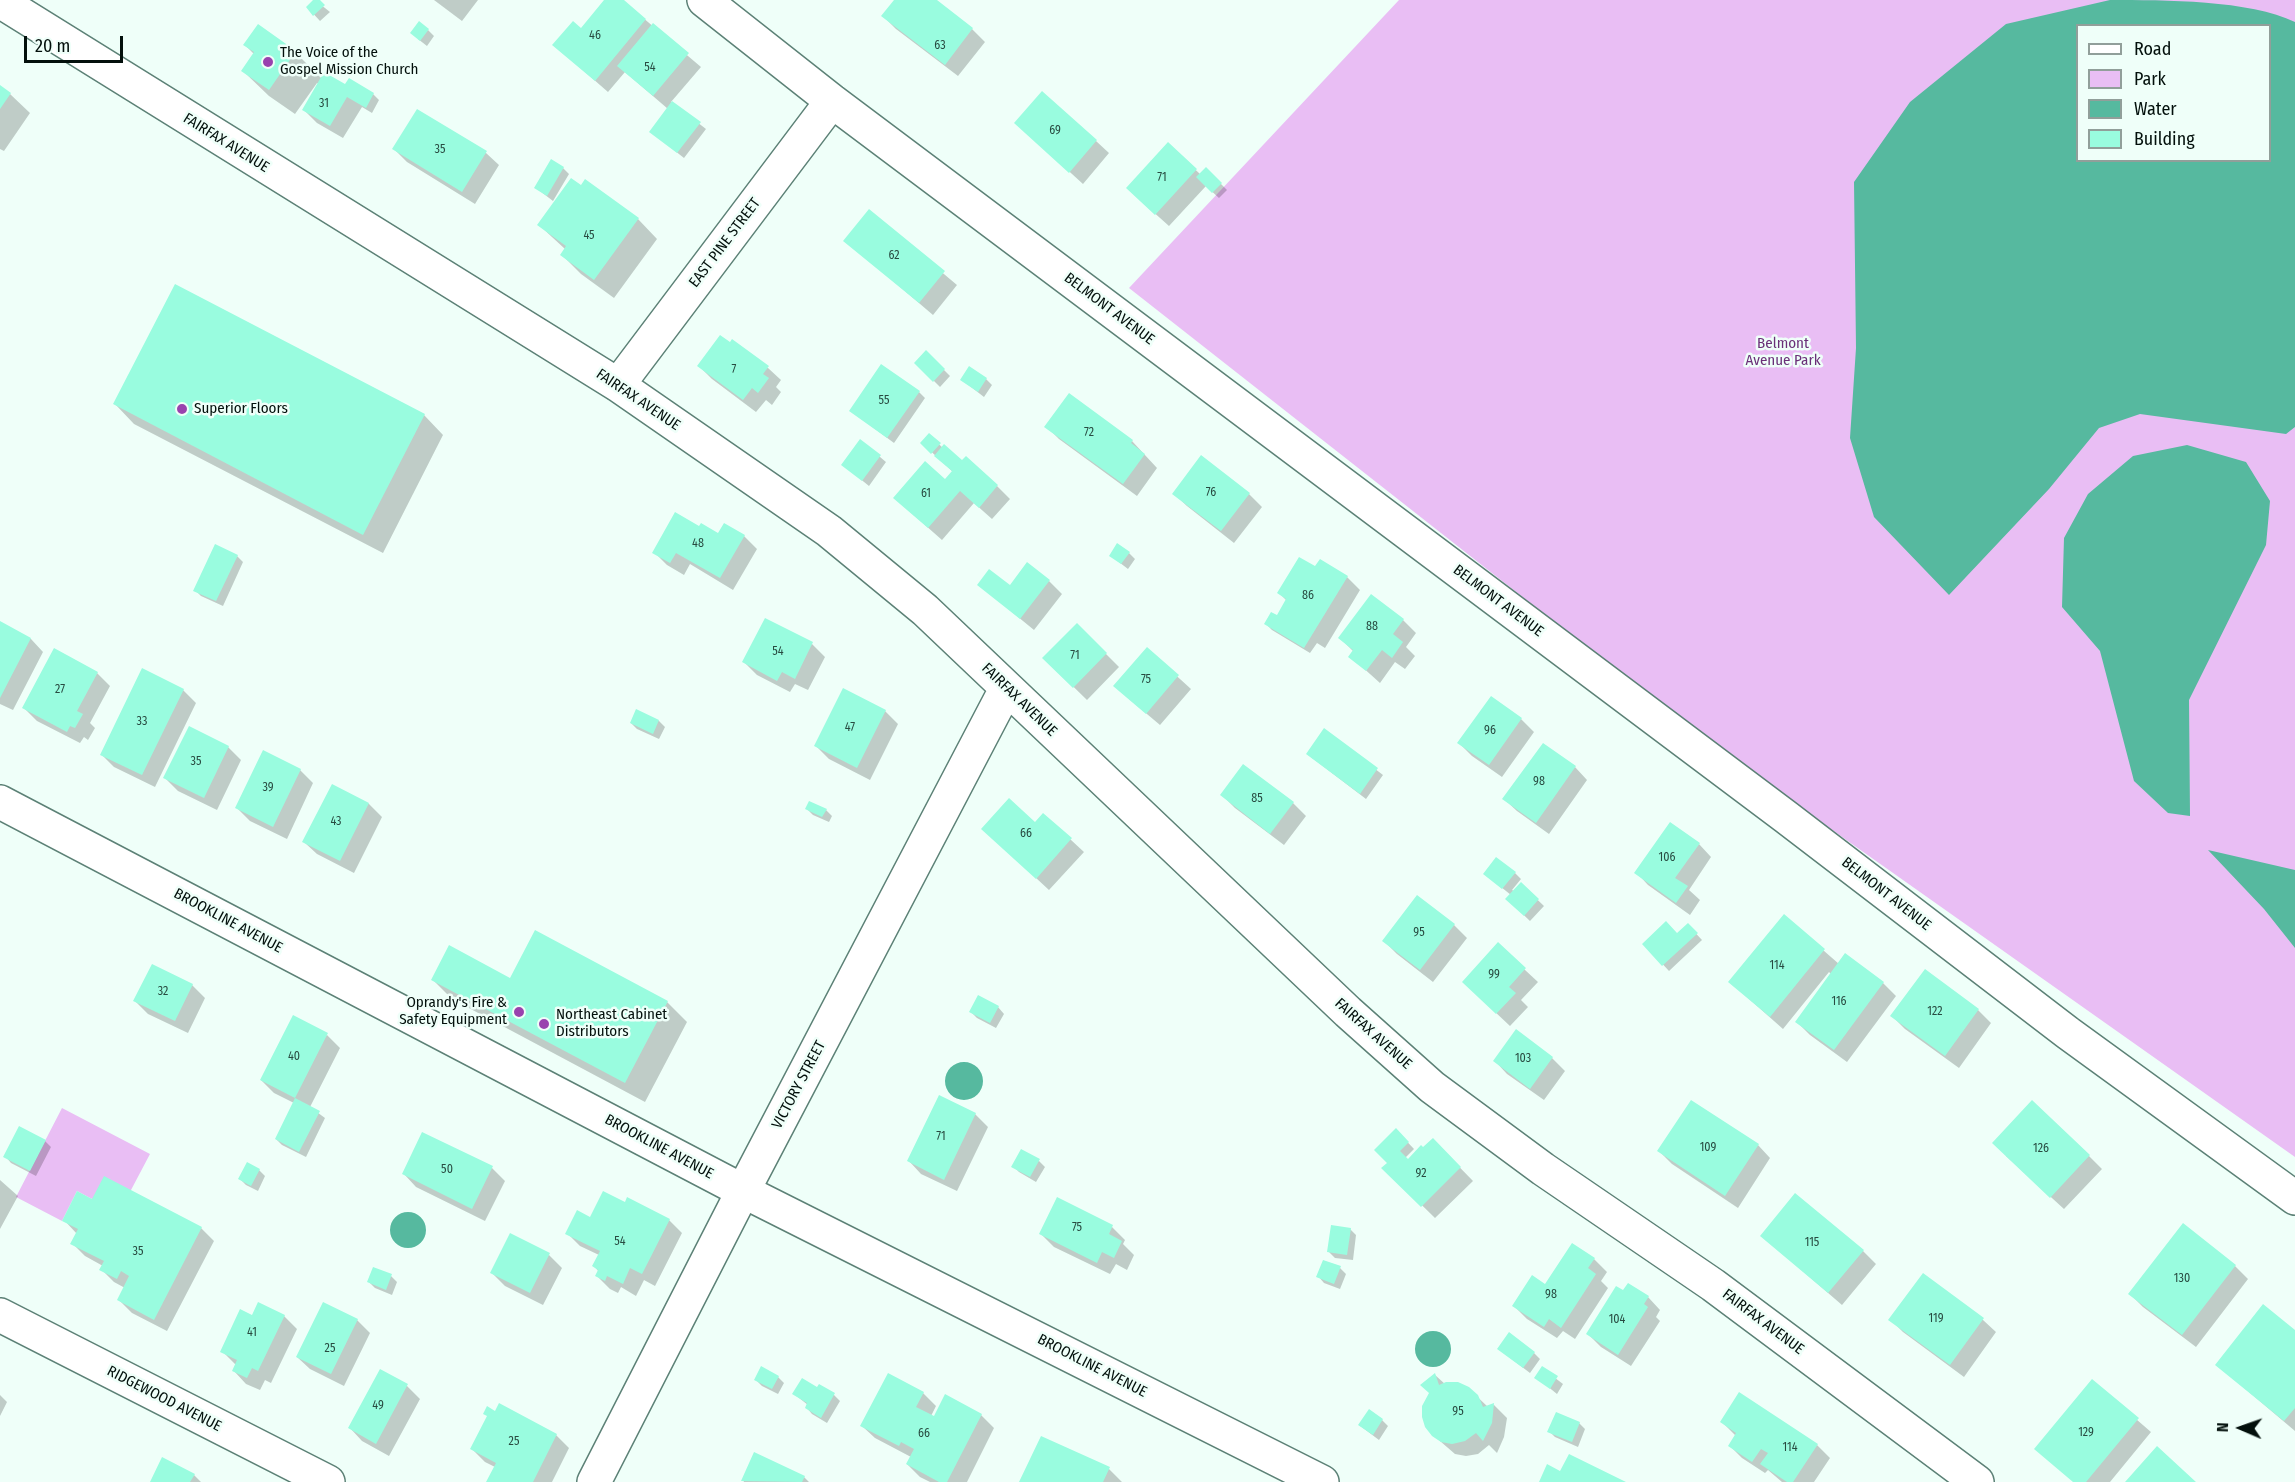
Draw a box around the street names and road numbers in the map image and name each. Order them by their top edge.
street label: FAIRFAX AVENUE [180,109,272,177]
street label: EAST PINE STREET [686,195,764,291]
street label: BELMONT AVENUE [1060,269,1158,349]
street label: FAIRFAX AVENUE [592,365,684,435]
street label: BELMONT AVENUE [1449,561,1547,641]
street label: FAIRFAX AVENUE [978,660,1060,740]
street label: BELMONT AVENUE [1838,853,1934,935]
street label: BROOKLINE AVENUE [171,885,285,957]
street label: FAIRFAX AVENUE [1331,995,1415,1073]
street label: VICTORY STREET [768,1038,830,1132]
street label: BROOKLINE AVENUE [602,1111,716,1183]
street label: FAIRFAX AVENUE [1719,1285,1807,1359]
street label: BROOKLINE AVENUE [1034,1331,1150,1401]
street label: RIDGEWOOD AVENUE [104,1362,224,1436]

